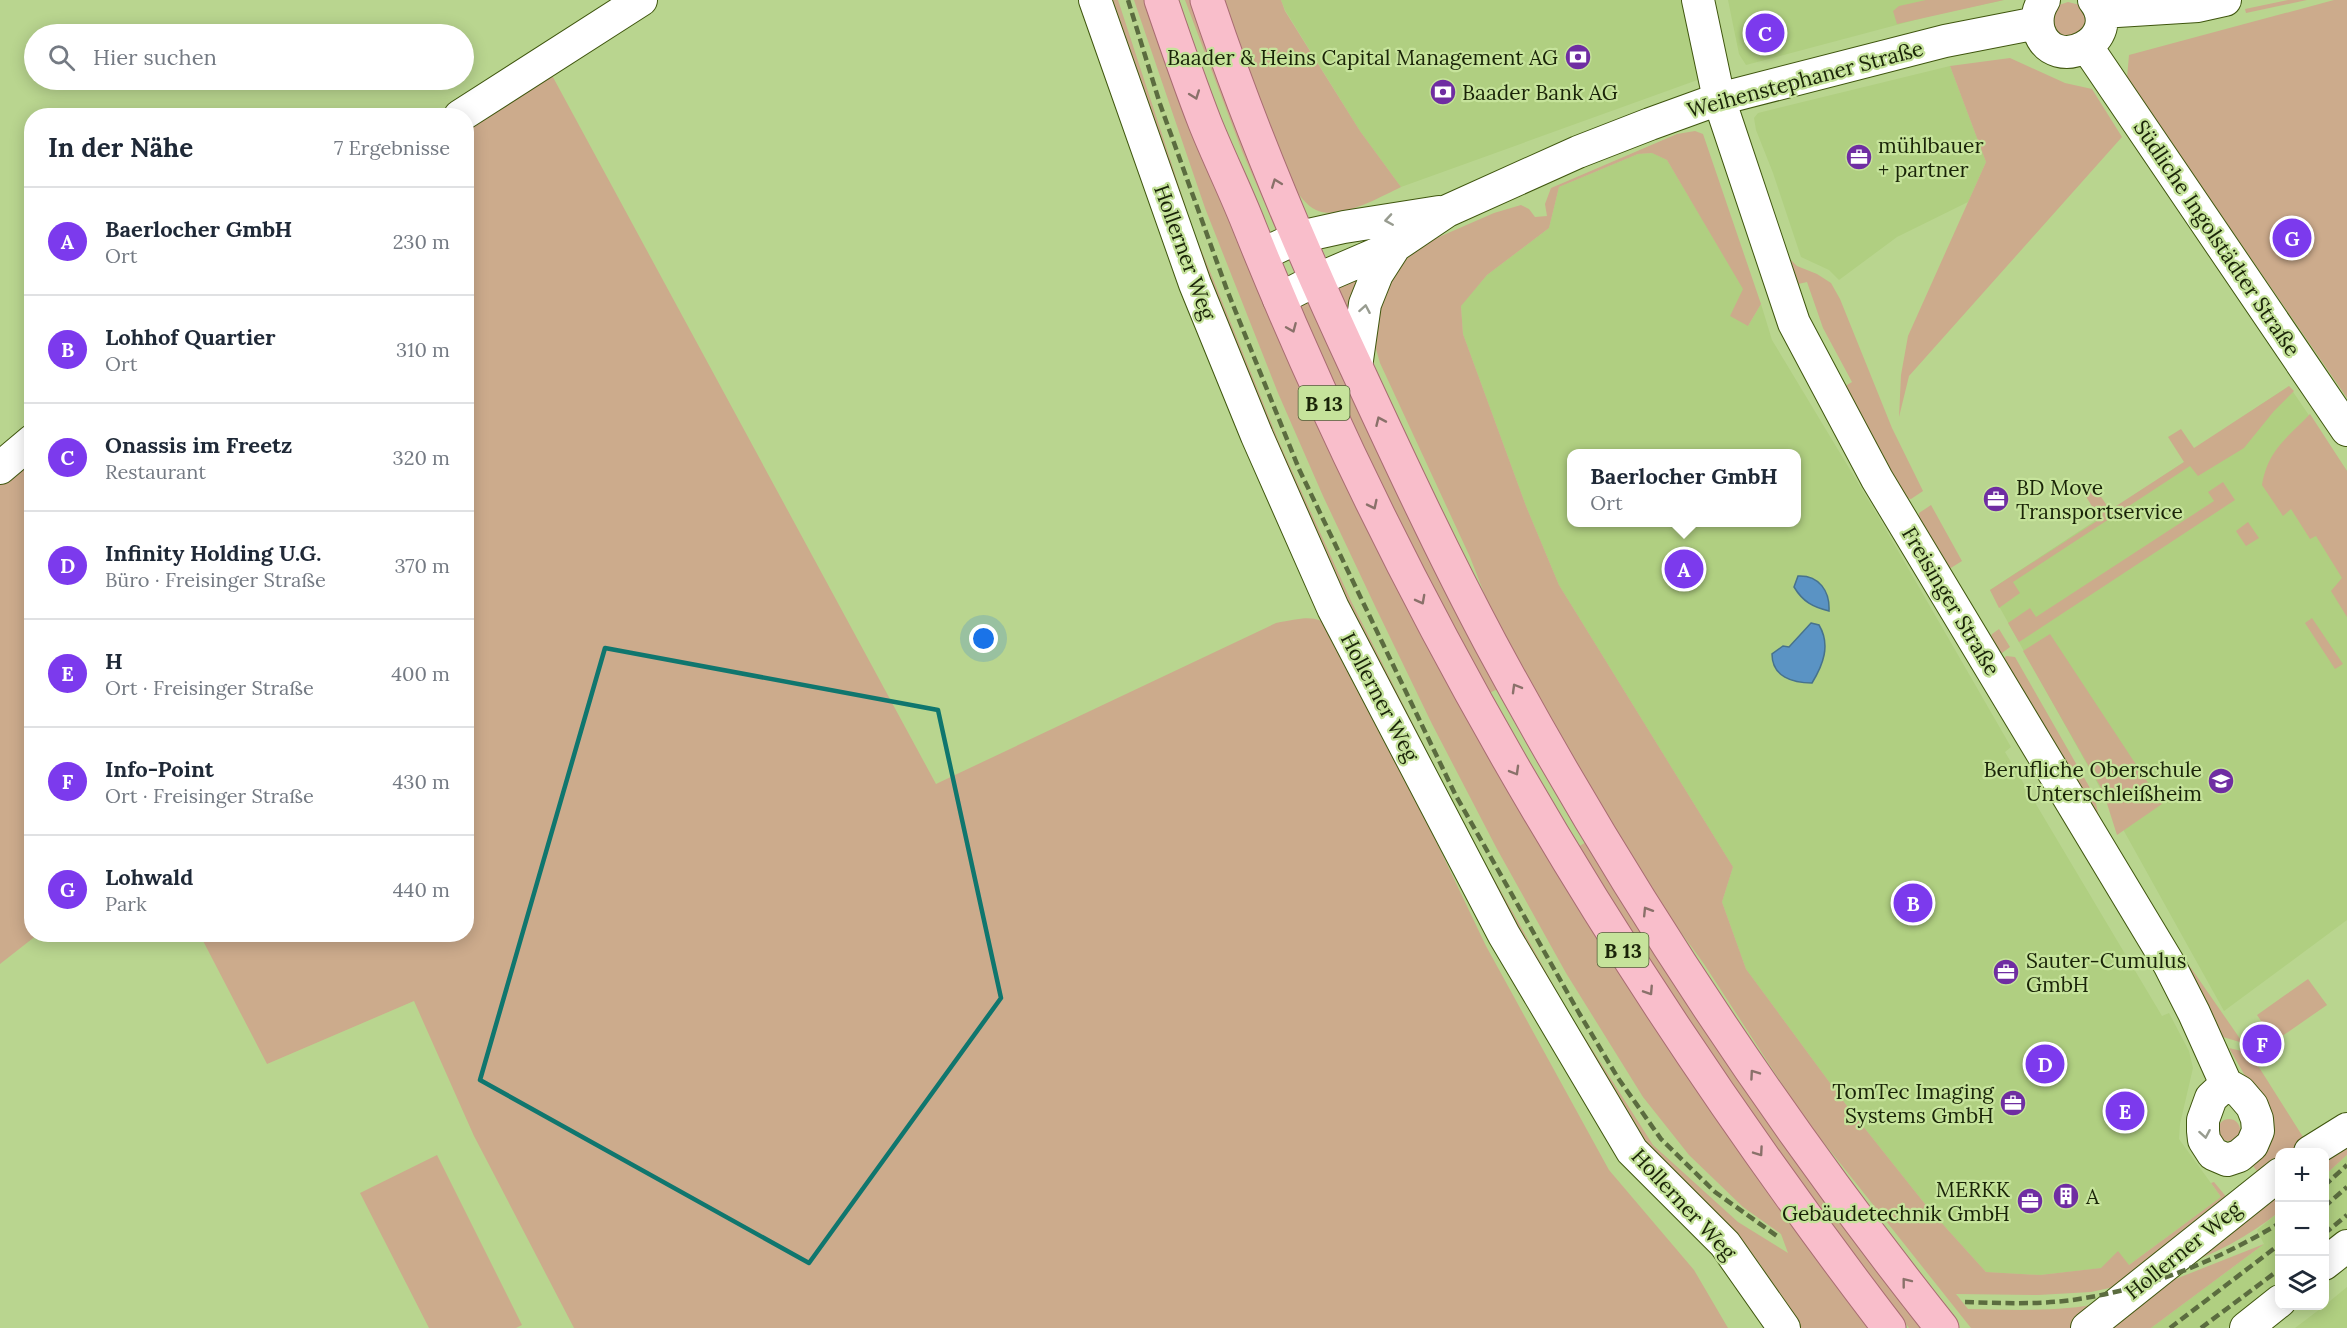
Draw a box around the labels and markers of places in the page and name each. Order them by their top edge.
pin: C [1746,10,1784,56]
bank icon: Baader & Heins Capital Management AG [1563,42,1593,72]
place label: Baader & Heins Capital Management AG [1167,44,1558,71]
bank icon: Baader Bank AG [1428,77,1458,107]
place label: Baader Bank AG [1462,79,1618,106]
place label: mühlbauer + partner [1878,132,1984,183]
office icon: mühlbauer + partner [1844,142,1874,172]
pin: G [2272,216,2312,260]
place label: BD Move Transportservice [2016,474,2183,525]
office icon: BD Move Transportservice [1981,484,2011,514]
pin: A [1664,546,1704,592]
place label: Berufliche Oberschule Unterschleißheim [1984,756,2202,807]
school or university icon: Berufliche Oberschule Unterschleißheim [2206,766,2236,796]
pin: B [1894,880,1932,926]
place label: Sauter-Cumulus GmbH [2026,947,2186,998]
office icon: Sauter-Cumulus GmbH [1991,957,2021,987]
pin: F [2242,1022,2282,1066]
pin: D [2026,1042,2064,1086]
place label: TomTec Imaging Systems GmbH [1832,1078,1994,1129]
office icon: TomTec Imaging Systems GmbH [1998,1088,2028,1118]
pin: E [2106,1088,2144,1134]
place label: MERKK Gebäudetechnik GmbH [1782,1176,2011,1227]
building icon: A [2051,1181,2081,1211]
place label: A [2085,1183,2100,1210]
office icon: MERKK Gebäudetechnik GmbH [2015,1186,2045,1216]

